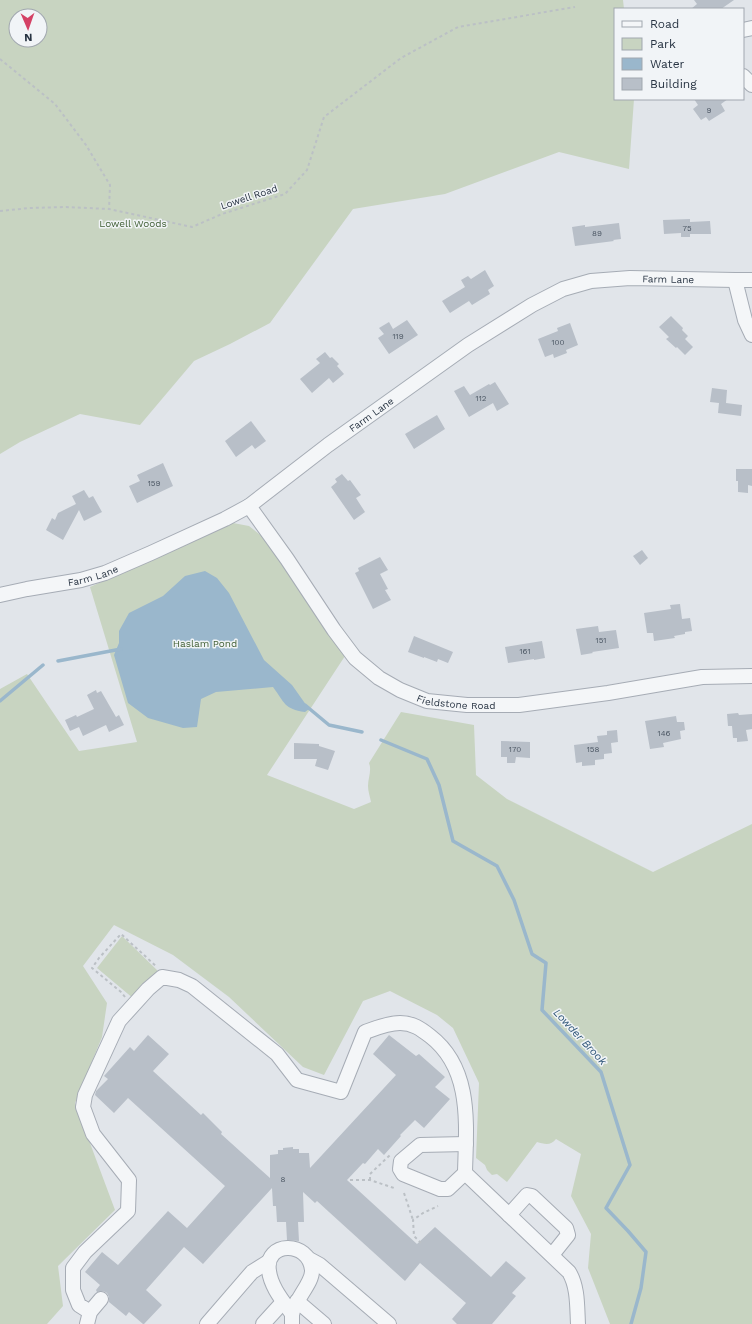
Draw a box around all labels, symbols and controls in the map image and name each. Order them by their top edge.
north arrow [8,8,48,48]
legend [614,8,744,100]
text: Road [650,17,679,31]
text: N [24,31,33,44]
text: Park [650,37,676,51]
text: Water [650,57,685,71]
text: Building [650,77,697,91]
house number: 9 [707,106,712,115]
street label: Lowell Road [219,183,279,211]
park label: Lowell Woods [99,218,167,229]
house number: 75 [682,224,692,233]
house number: 89 [592,229,602,238]
street label: Farm Lane [642,273,695,285]
house number: 119 [392,332,404,341]
house number: 100 [551,338,565,347]
house number: 112 [476,394,487,403]
street label: Farm Lane [347,395,396,434]
house number: 159 [148,479,160,488]
street label: Farm Lane [67,562,120,588]
house number: 151 [596,636,606,645]
park label: Haslam Pond [173,638,237,649]
house number: 161 [519,647,531,656]
street label: Fieldstone Road [415,692,495,711]
house number: 146 [658,729,671,738]
house number: 170 [509,745,521,754]
house number: 158 [587,745,599,754]
water label: Lowder Brook [551,1006,610,1069]
house number: 8 [281,1175,286,1184]

